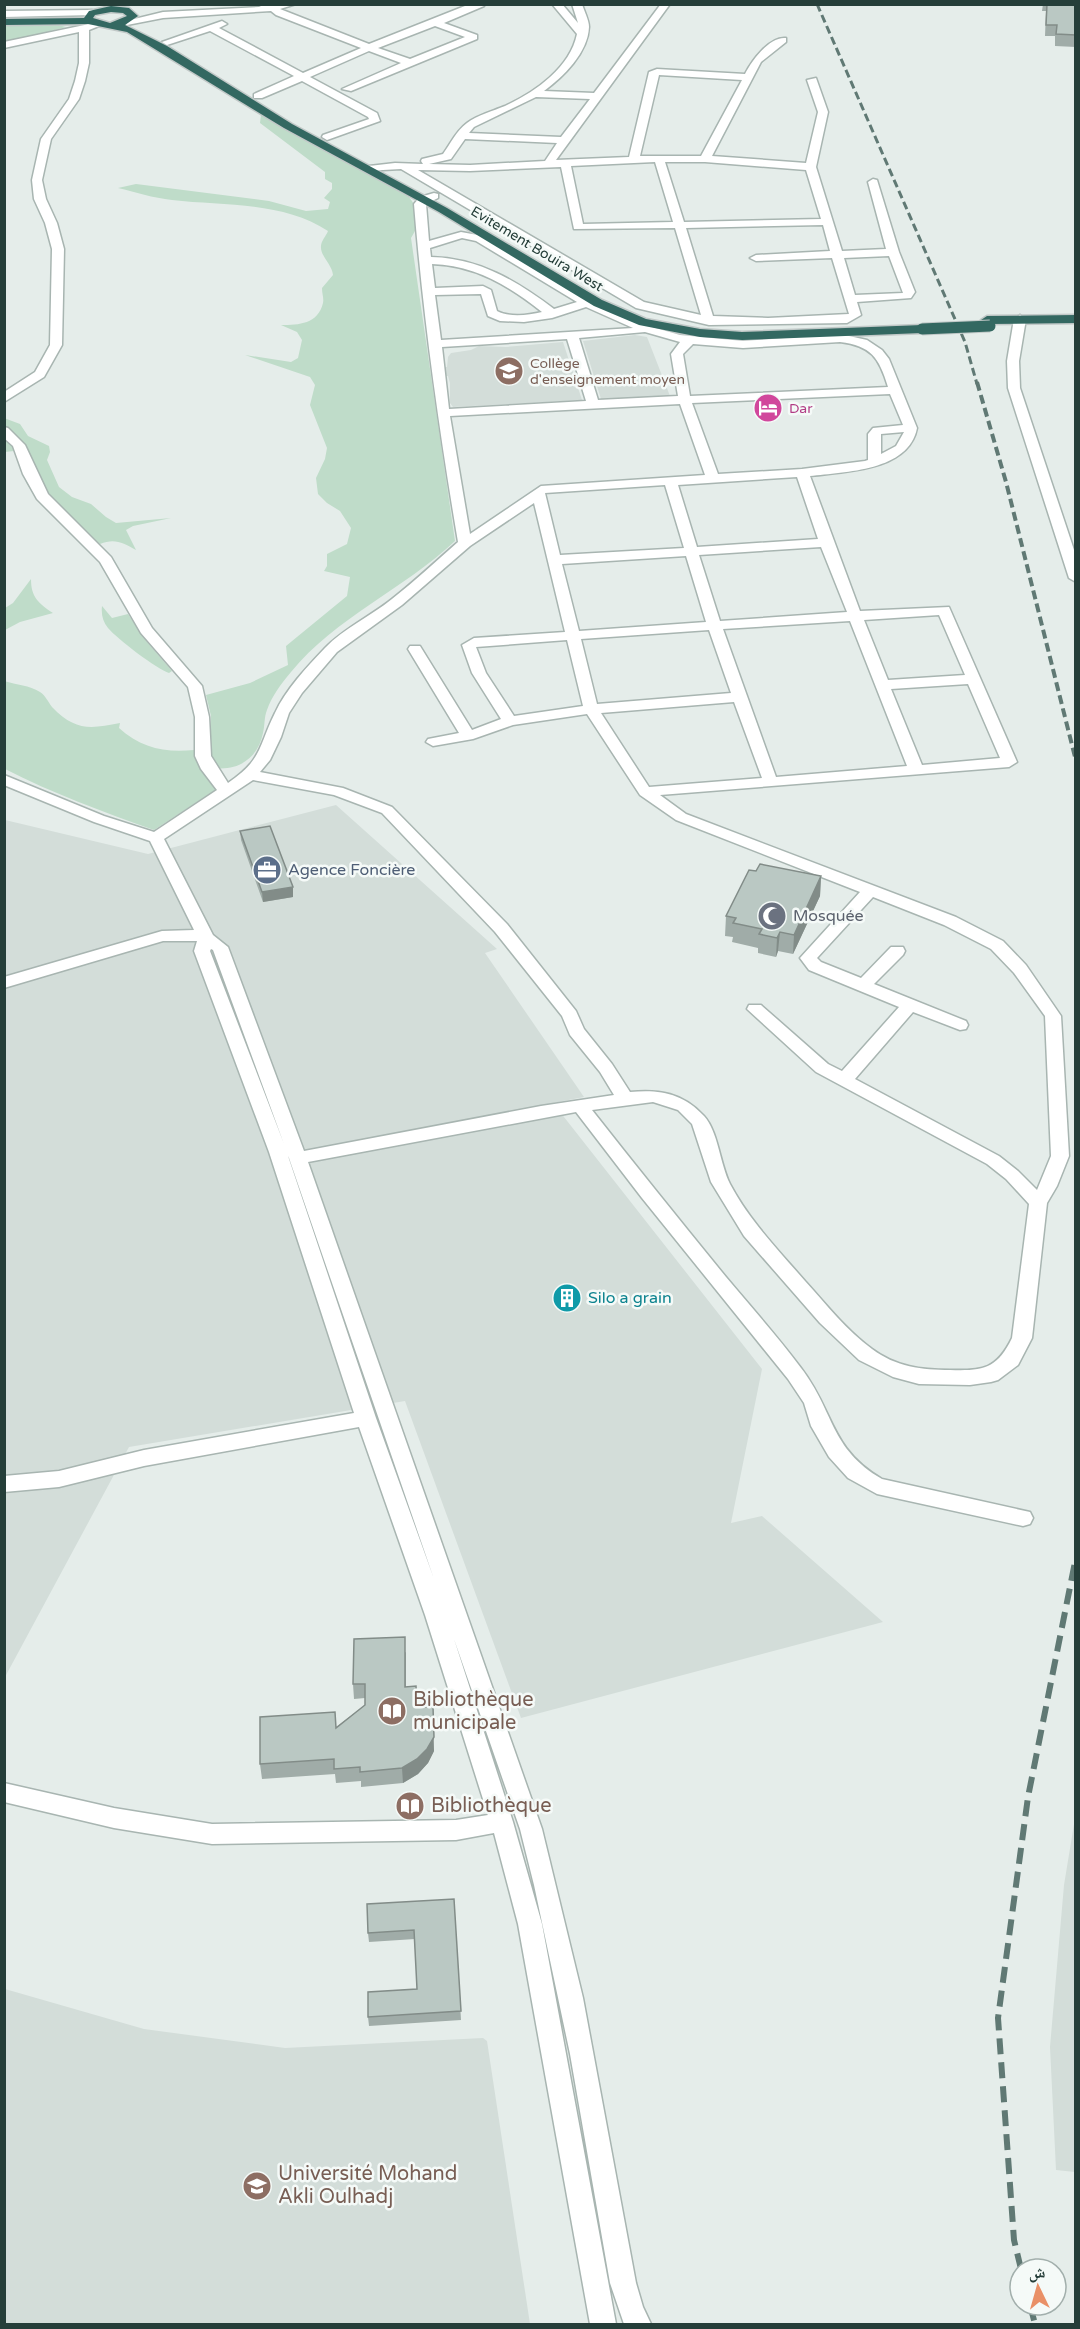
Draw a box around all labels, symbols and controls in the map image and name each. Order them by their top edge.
street label: Evitement Bouira West [468,203,607,296]
school or university icon: Collège d'enseignement moyen [493,355,525,387]
place label: Collège d'enseignement moyen [530,355,685,388]
hotel icon: Dar [752,392,784,424]
place label: Dar [789,400,813,417]
office icon: Agence Foncière [251,854,283,886]
place label: Agence Foncière [288,860,415,880]
mosque icon: Mosquée [756,900,788,932]
place label: Mosquée [793,906,864,926]
building icon: Silo a grain [551,1282,583,1314]
place label: Silo a grain [588,1288,672,1308]
place label: Bibliothèque municipale [413,1688,534,1735]
library icon: Bibliothèque municipale [376,1695,408,1727]
library icon: Bibliothèque [394,1790,426,1822]
place label: Bibliothèque [431,1794,552,1818]
place label: Université Mohand Akli Oulhadj [278,2162,457,2209]
school or university icon: Université Mohand Akli Oulhadj [241,2170,273,2202]
north arrow [1008,2257,1068,2317]
text: ش [1027,2262,1046,2284]

